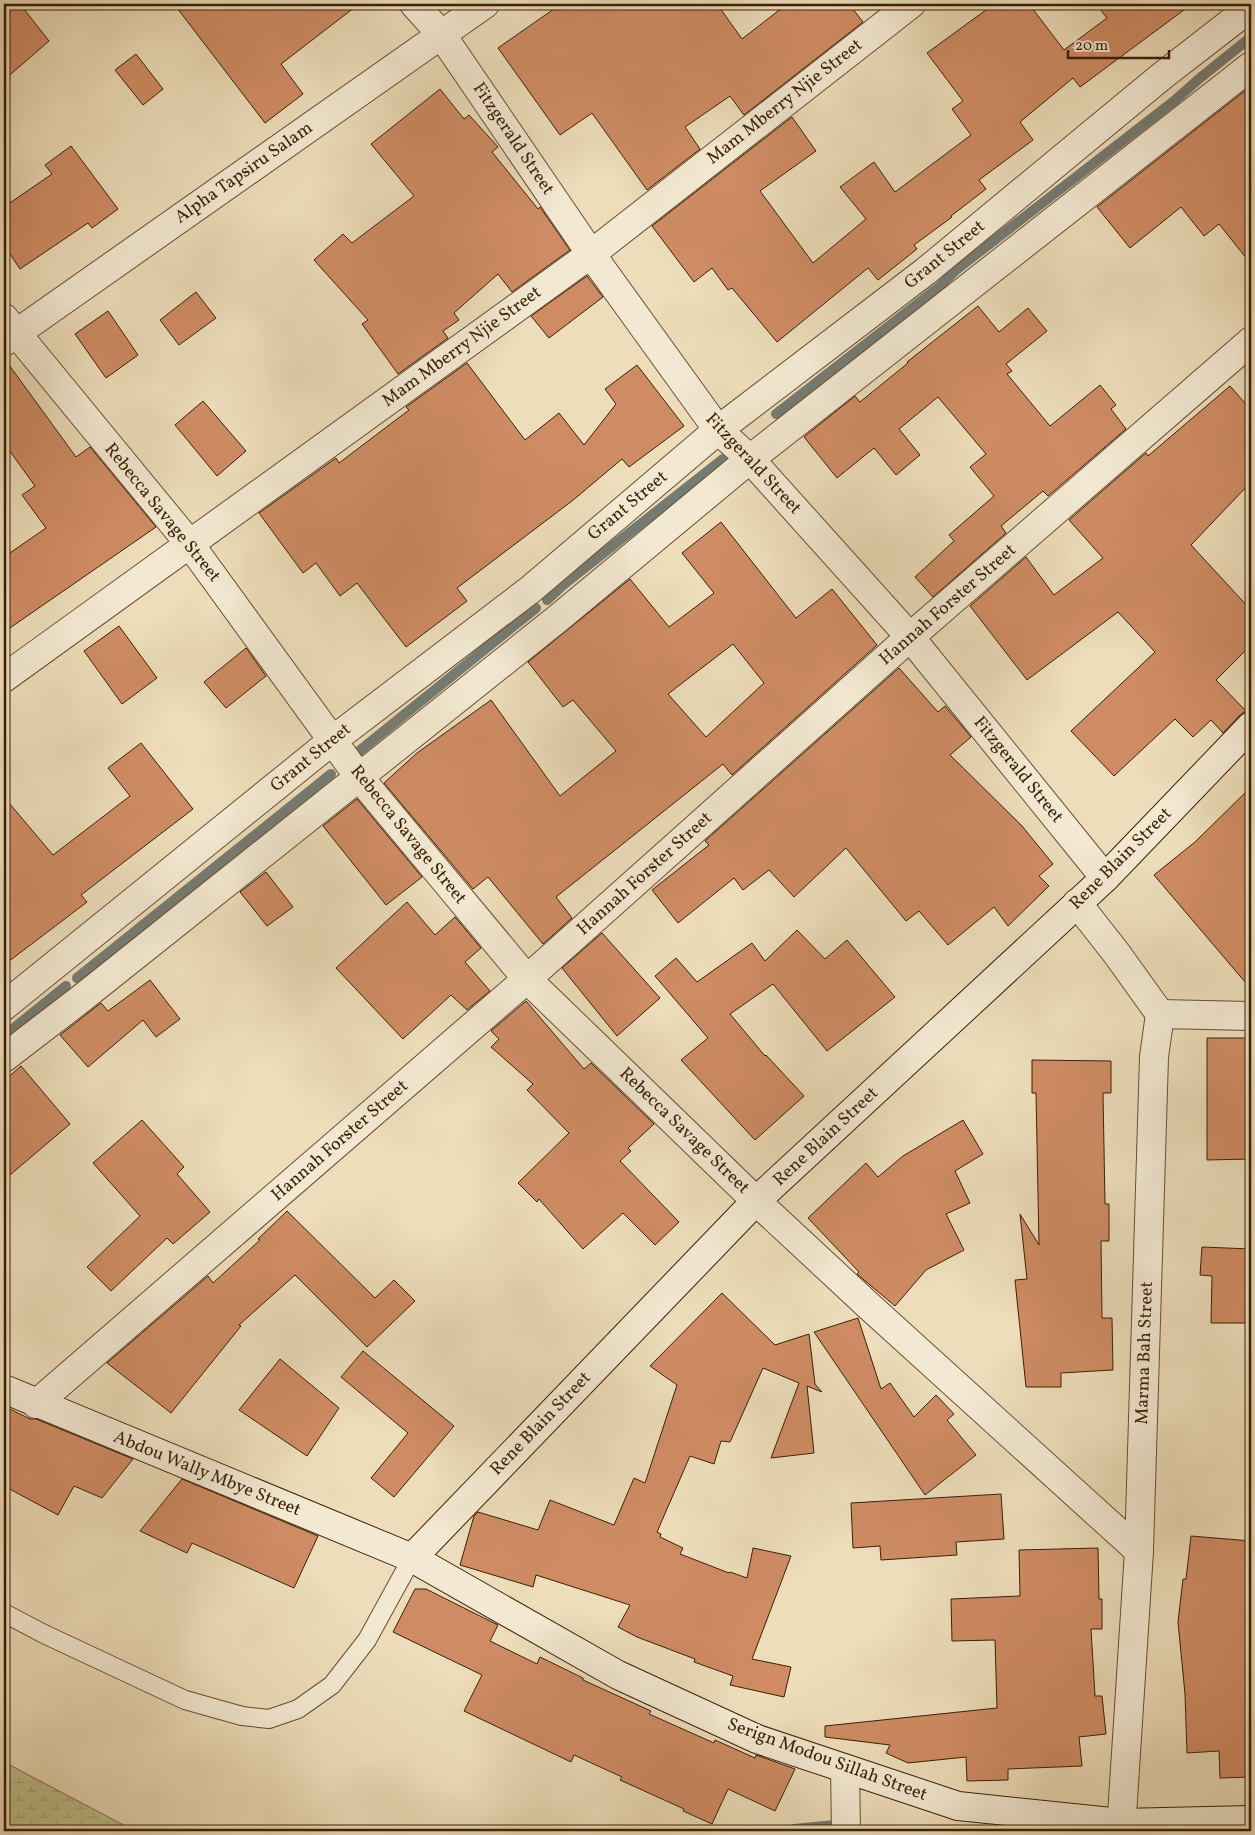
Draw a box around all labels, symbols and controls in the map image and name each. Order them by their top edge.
scale bar [1068,28,1169,60]
street label: Mam Mberry Njie Street [702,33,868,171]
text: 20 m [1075,36,1108,57]
street label: Fitzgerald Street [466,78,560,200]
street label: Alpha Tapsiru Salam [170,116,318,230]
street label: Grant Street [899,215,991,295]
street label: Mam Mberry Njie Street [377,281,547,413]
street label: Fitzgerald Street [699,408,807,520]
street label: Rebecca Savage Street [98,438,226,588]
street label: Grant Street [583,465,673,547]
street label: Hannah Forster Street [874,538,1022,672]
street label: Fitzgerald Street [967,711,1069,829]
street label: Grant Street [265,718,357,798]
street label: Rebecca Savage Street [344,760,472,910]
street label: Rene Blain Street [1064,802,1178,916]
street label: Hannah Forster Street [572,806,718,942]
street label: Rebecca Savage Street [613,1062,755,1200]
street label: Hannah Forster Street [266,1074,414,1208]
street label: Rene Blain Street [768,1082,884,1192]
street label: Marma Bah Street [1130,1281,1160,1425]
street label: Rene Blain Street [485,1366,597,1482]
street label: Abdou Wally Mbye Street [110,1425,304,1523]
street label: Serign Modou Sillah Street [724,1712,930,1808]

